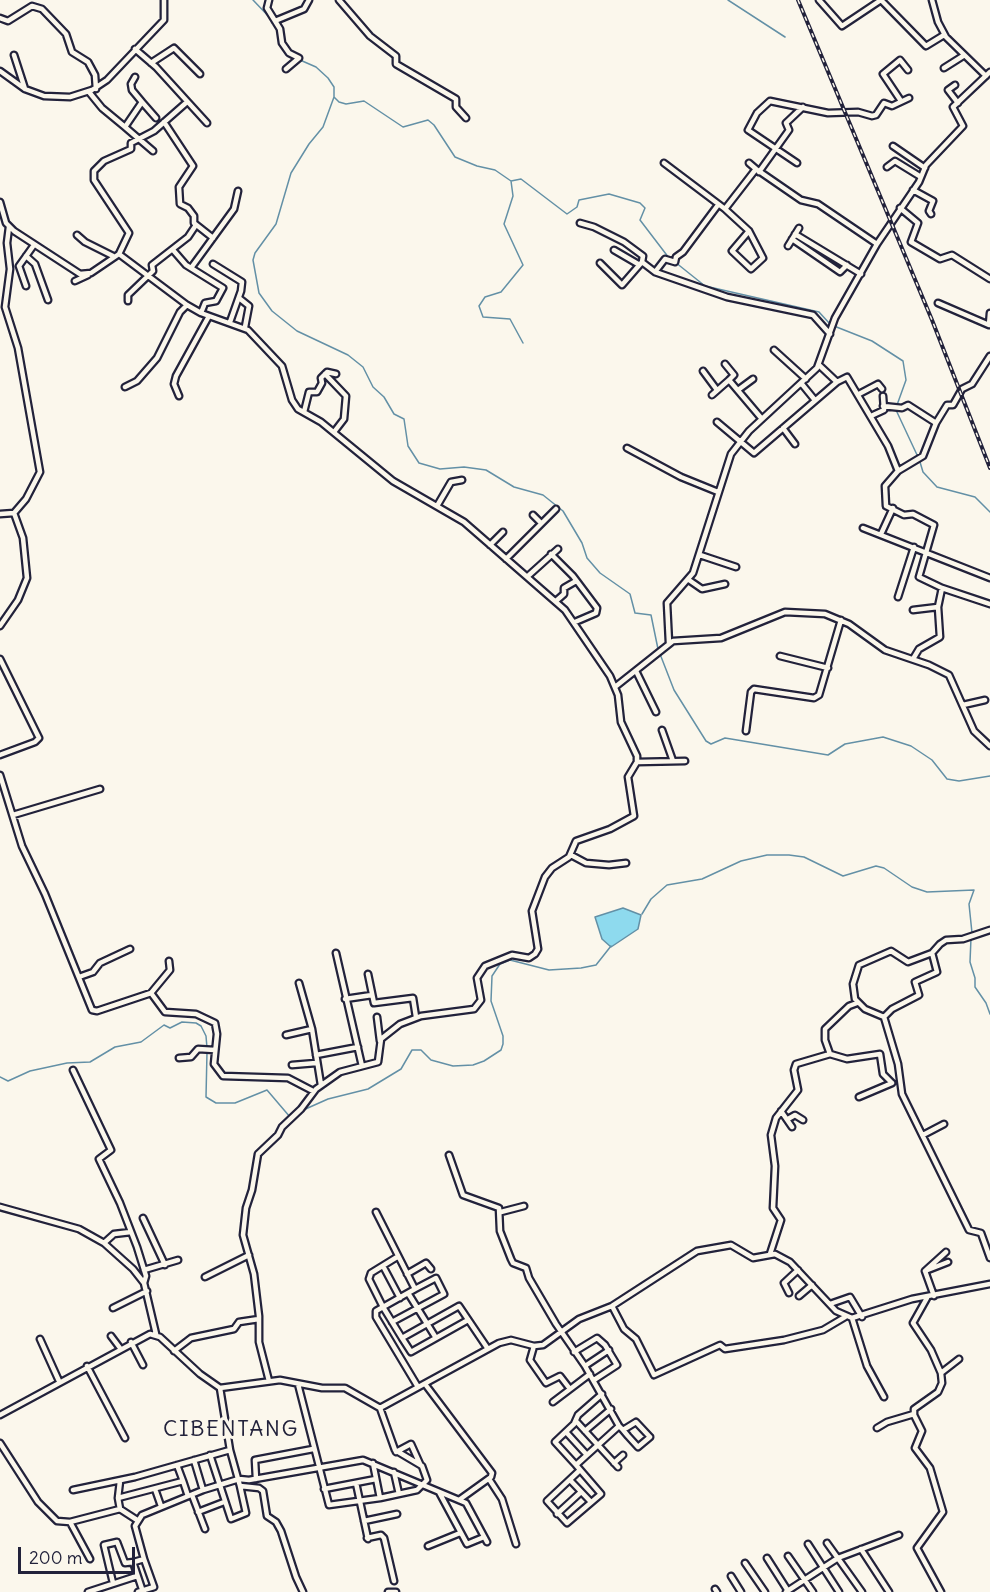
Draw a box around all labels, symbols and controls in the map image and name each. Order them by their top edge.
district label: CIBENTANG [163,1417,299,1443]
scale bar [21,1535,138,1573]
text: 200 m [29,1546,83,1569]

